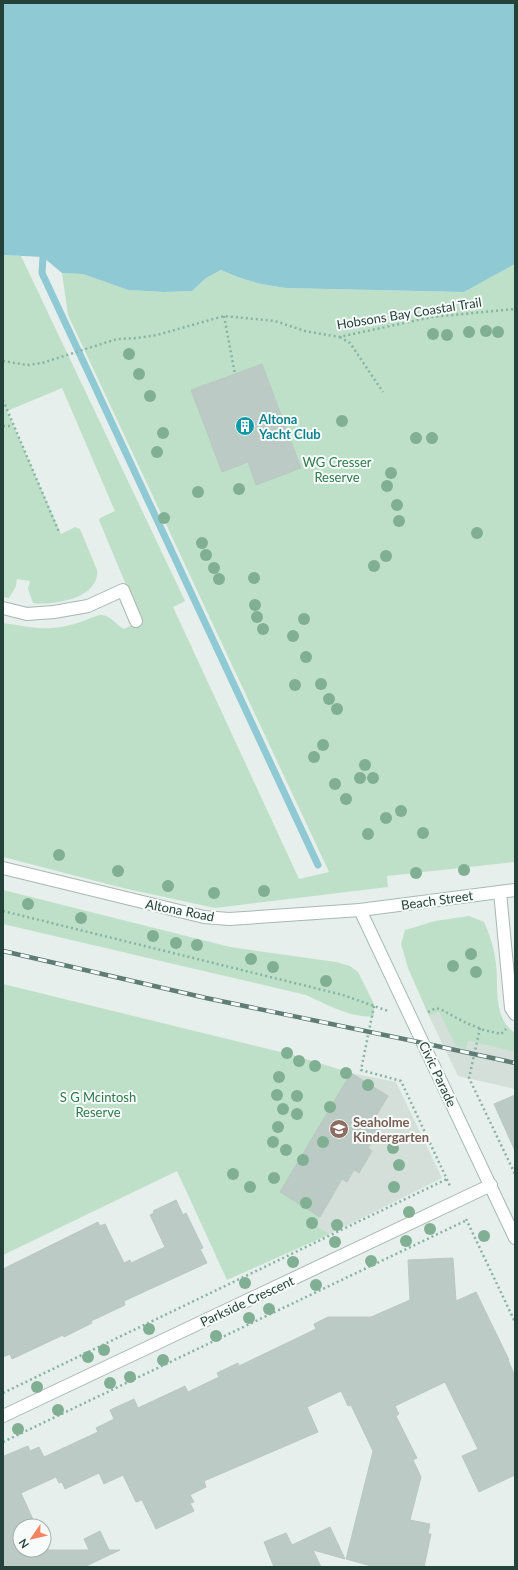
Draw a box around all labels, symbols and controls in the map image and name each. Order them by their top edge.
street label: Hobsons Bay Coastal Trail [335,294,483,332]
place label: Altona Yacht Club [258,411,321,442]
building icon: Altona Yacht Club [234,415,256,437]
park label: WG Cresser Reserve [303,454,372,485]
street label: Beach Street [400,887,474,913]
street label: Altona Road [144,895,216,925]
street label: Civic Parade [416,1039,460,1109]
park label: S G Mcintosh Reserve [60,1089,136,1120]
place label: Seaholme Kindergarten [353,1114,429,1145]
school or university icon: Seaholme Kindergarten [328,1118,350,1140]
street label: Parkside Crescent [197,1272,297,1330]
north arrow [12,1518,52,1558]
text: N [16,1537,31,1551]

